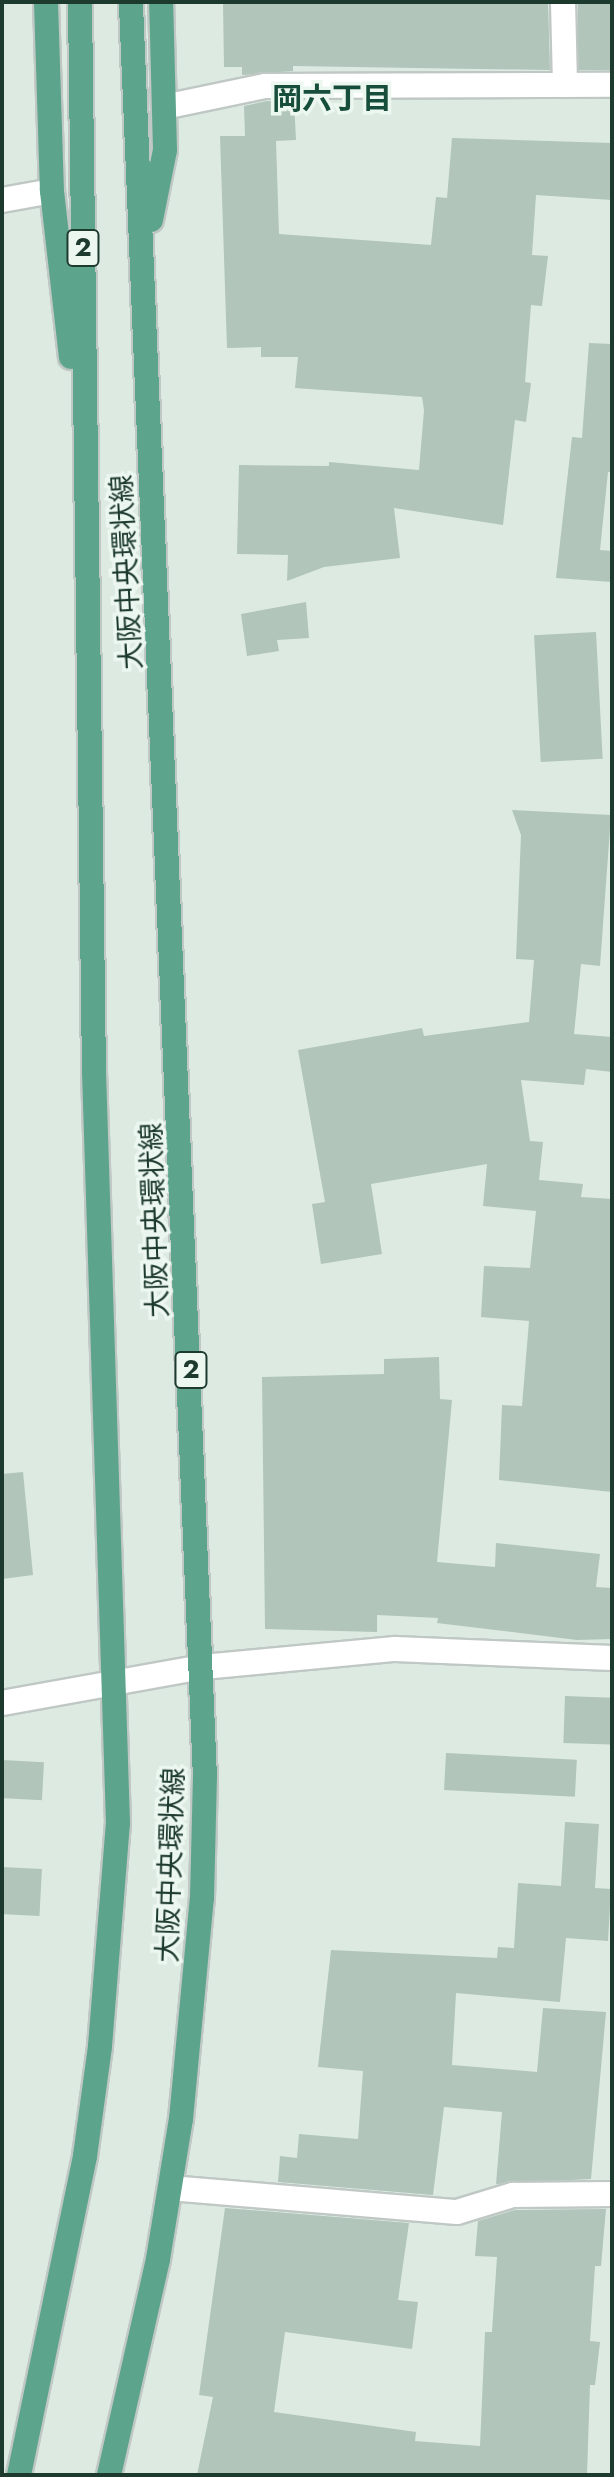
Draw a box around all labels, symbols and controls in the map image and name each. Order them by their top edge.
district label: 岡六丁目 [272,81,392,117]
road number: 2 [65,226,101,270]
street label: 大阪中央環状線 [105,473,149,671]
street label: 大阪中央環状線 [135,1121,175,1319]
road number: 2 [173,1348,209,1392]
street label: 大阪中央環状線 [151,1766,191,1964]

